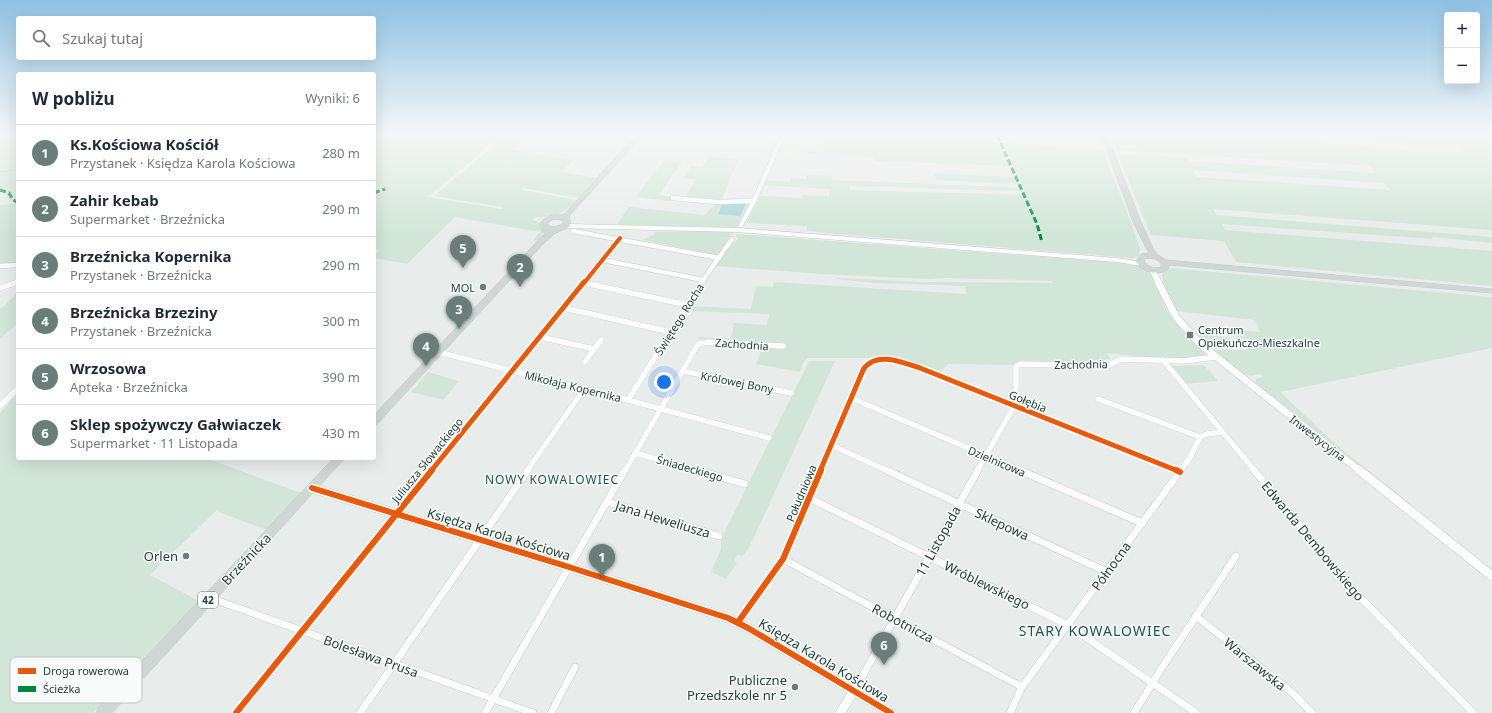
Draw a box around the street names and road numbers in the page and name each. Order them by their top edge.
street label: Świętego Rocha [651,280,707,358]
street label: Zachodnia [715,335,769,353]
street label: Zachodnia [1054,356,1108,372]
street label: Mikołaja Kopernika [523,367,623,405]
street label: Królowej Bony [699,368,775,396]
street label: Gołębia [1007,387,1049,415]
street label: Inwestycyjna [1287,411,1349,465]
street label: Juliusza Słowackiego [387,414,466,506]
street label: Dzielnicowa [966,442,1028,480]
street label: Śniadeckiego [655,451,725,485]
street label: Południowa [782,462,820,524]
street label: Edwarda Dembowskiego [1258,477,1369,605]
street label: Jana Heweliusza [612,495,713,542]
street label: 11 Listopada [911,503,965,579]
street label: Księdza Karola Kościowa [425,504,573,564]
street label: Sklepowa [972,504,1032,544]
street label: Brzeźnicka [217,529,275,589]
street label: Północna [1087,538,1135,594]
street label: Wróblewskiego [941,556,1033,614]
road number: 42 [198,592,218,608]
street label: Robotnicza [869,599,937,647]
street label: Księdza Karola Kościowa [756,614,892,706]
street label: Bolesława Prusa [321,631,421,681]
street label: Warszawska [1220,633,1290,695]

